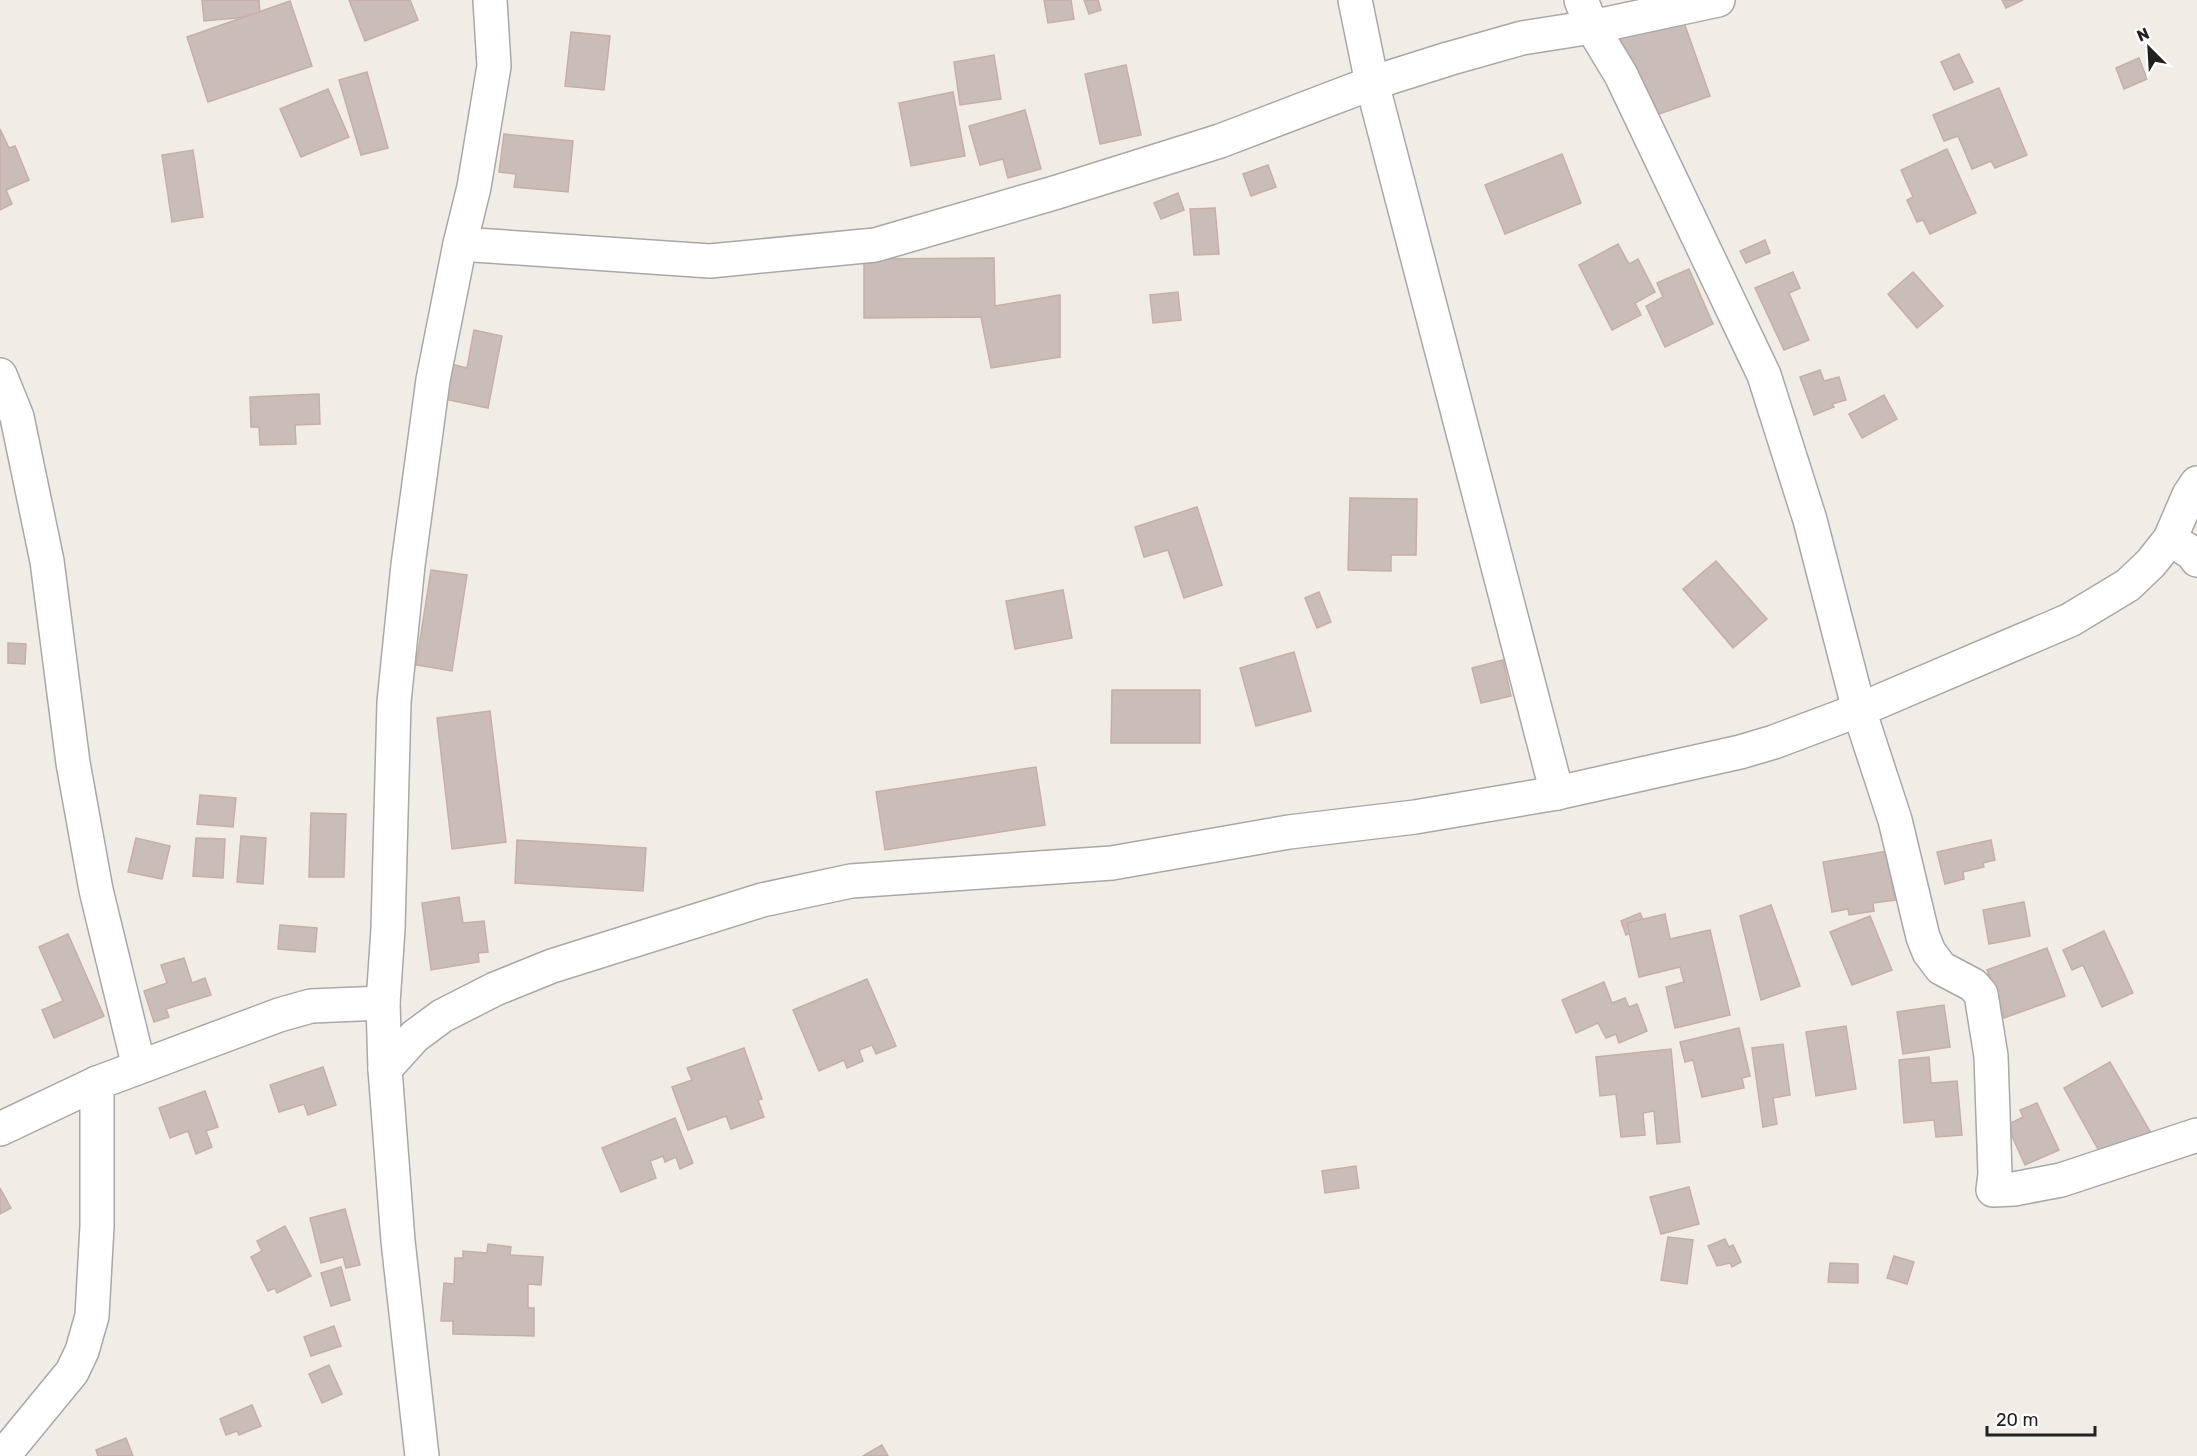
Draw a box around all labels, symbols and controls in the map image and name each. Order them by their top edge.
north arrow [2119,18,2179,78]
text: N [2134,24,2152,46]
scale bar [1987,1399,2095,1437]
text: 20 m [1996,1409,2038,1431]

